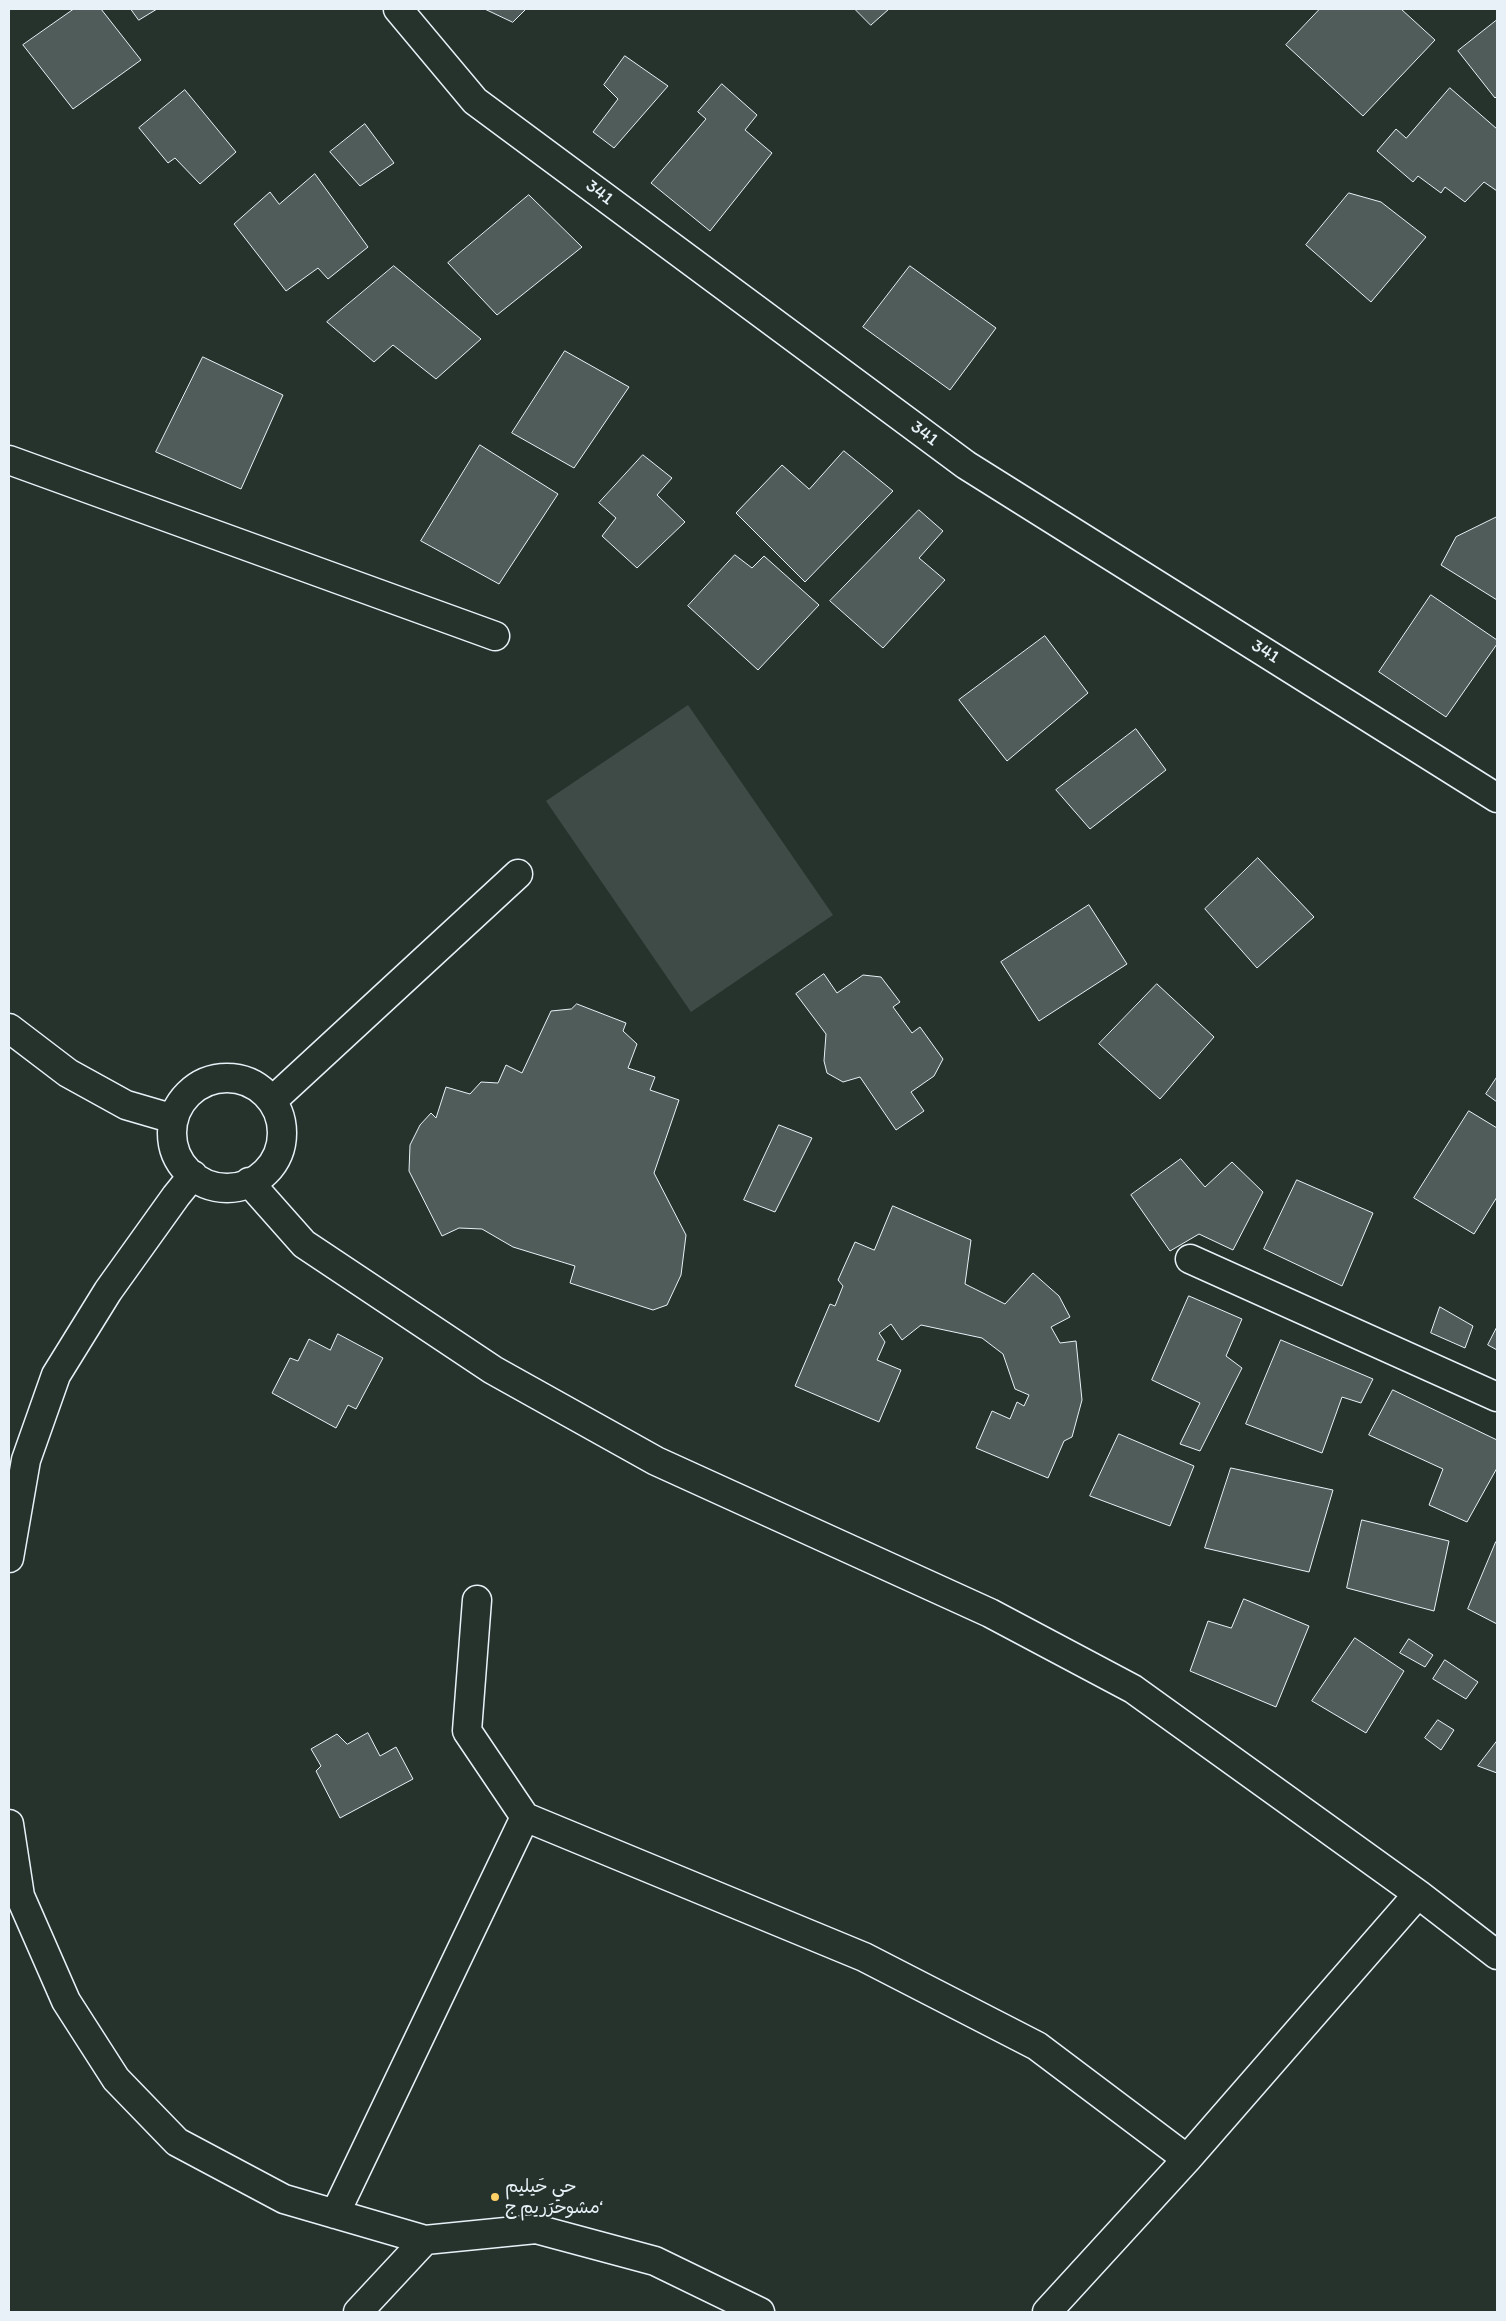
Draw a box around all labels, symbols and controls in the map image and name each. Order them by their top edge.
street label: 341 [581,176,617,210]
street label: 341 [906,417,942,451]
street label: 341 [1247,635,1283,669]
place label: حي حَيليم مشوحرَريم ج‘ [505,2176,603,2218]
marker: حي حَيليم مشوحرَريم ج‘ [489,2191,501,2203]

